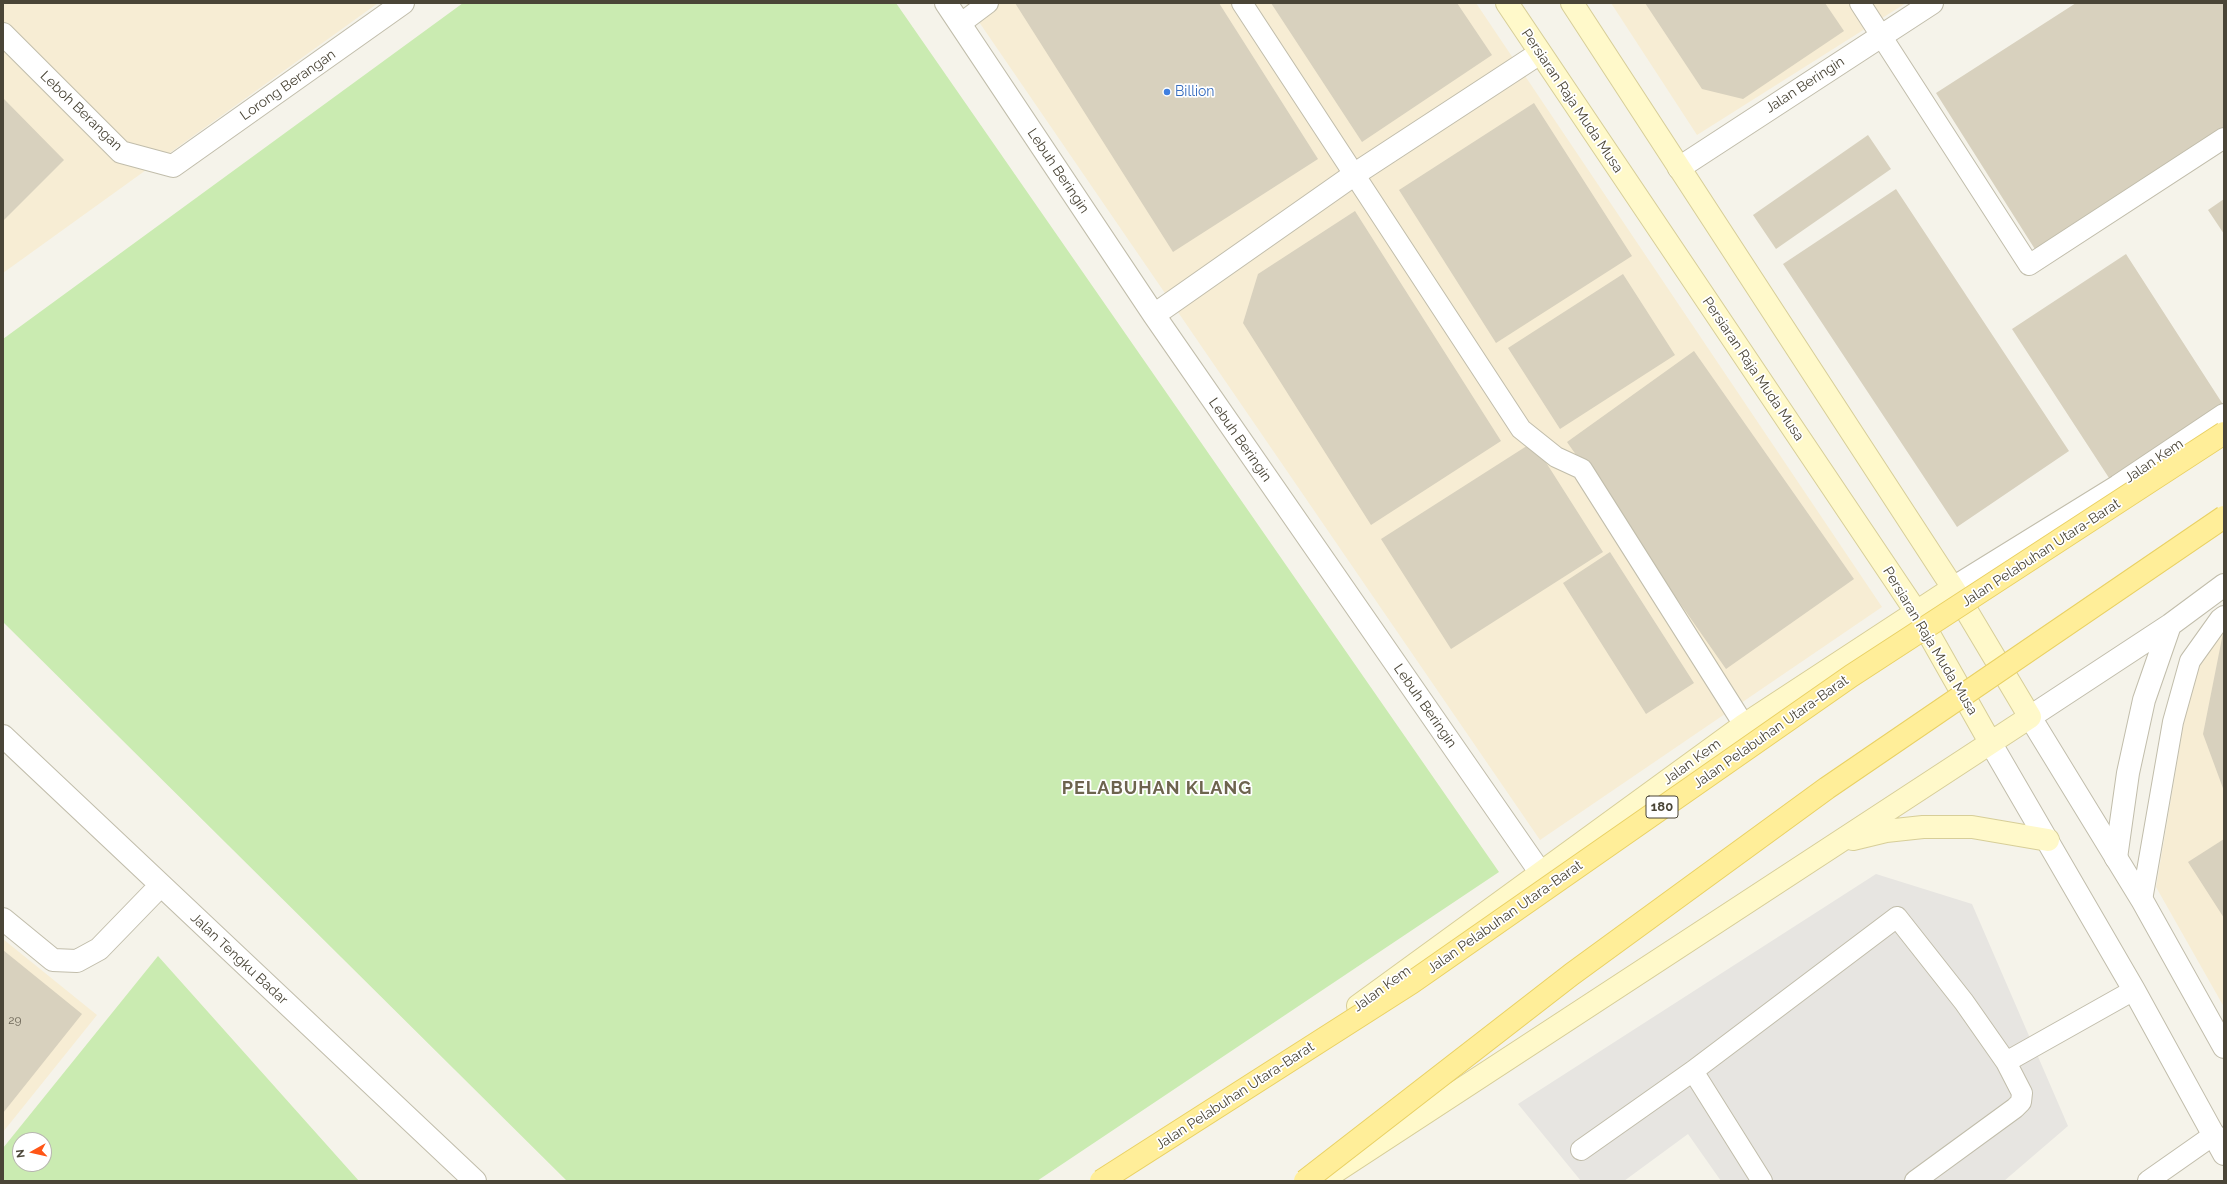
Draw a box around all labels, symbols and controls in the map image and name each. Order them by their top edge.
street label: Persiaran Raja Muda Musa [1518,26,1626,176]
street label: Lorong Berangan [237,46,339,124]
street label: Jalan Beringin [1762,53,1848,117]
street label: Leboh Berangan [36,68,126,154]
place label: Billion [1175,84,1215,100]
marker: Billion [1162,87,1172,97]
street label: Lebuh Beringin [1024,125,1092,217]
street label: Persiaran Raja Muda Musa [1699,294,1807,444]
street label: Lebuh Beringin [1205,395,1275,485]
street label: Jalan Kem [2122,435,2186,487]
street label: Jalan Pelabuhan Utara-Barat [1959,495,2123,611]
street label: Persiaran Raja Muda Musa [1879,564,1981,718]
street label: Lebuh Beringin [1390,661,1460,751]
street label: Jalan Pelabuhan Utara-Barat [1690,672,1852,792]
street label: Jalan Kem [1660,735,1724,789]
district label: PELABUHAN KLANG [1062,778,1252,800]
road number: 180 [1646,796,1678,818]
street label: Jalan Pelabuhan Utara-Barat [1424,857,1586,977]
street label: Jalan Tengku Badar [187,910,291,1008]
street label: Jalan Kem [1350,962,1414,1016]
house number: 29 [8,1013,22,1027]
street label: Jalan Pelabuhan Utara-Barat [1153,1038,1317,1154]
north arrow [12,1132,52,1172]
text: N [14,1149,28,1159]

